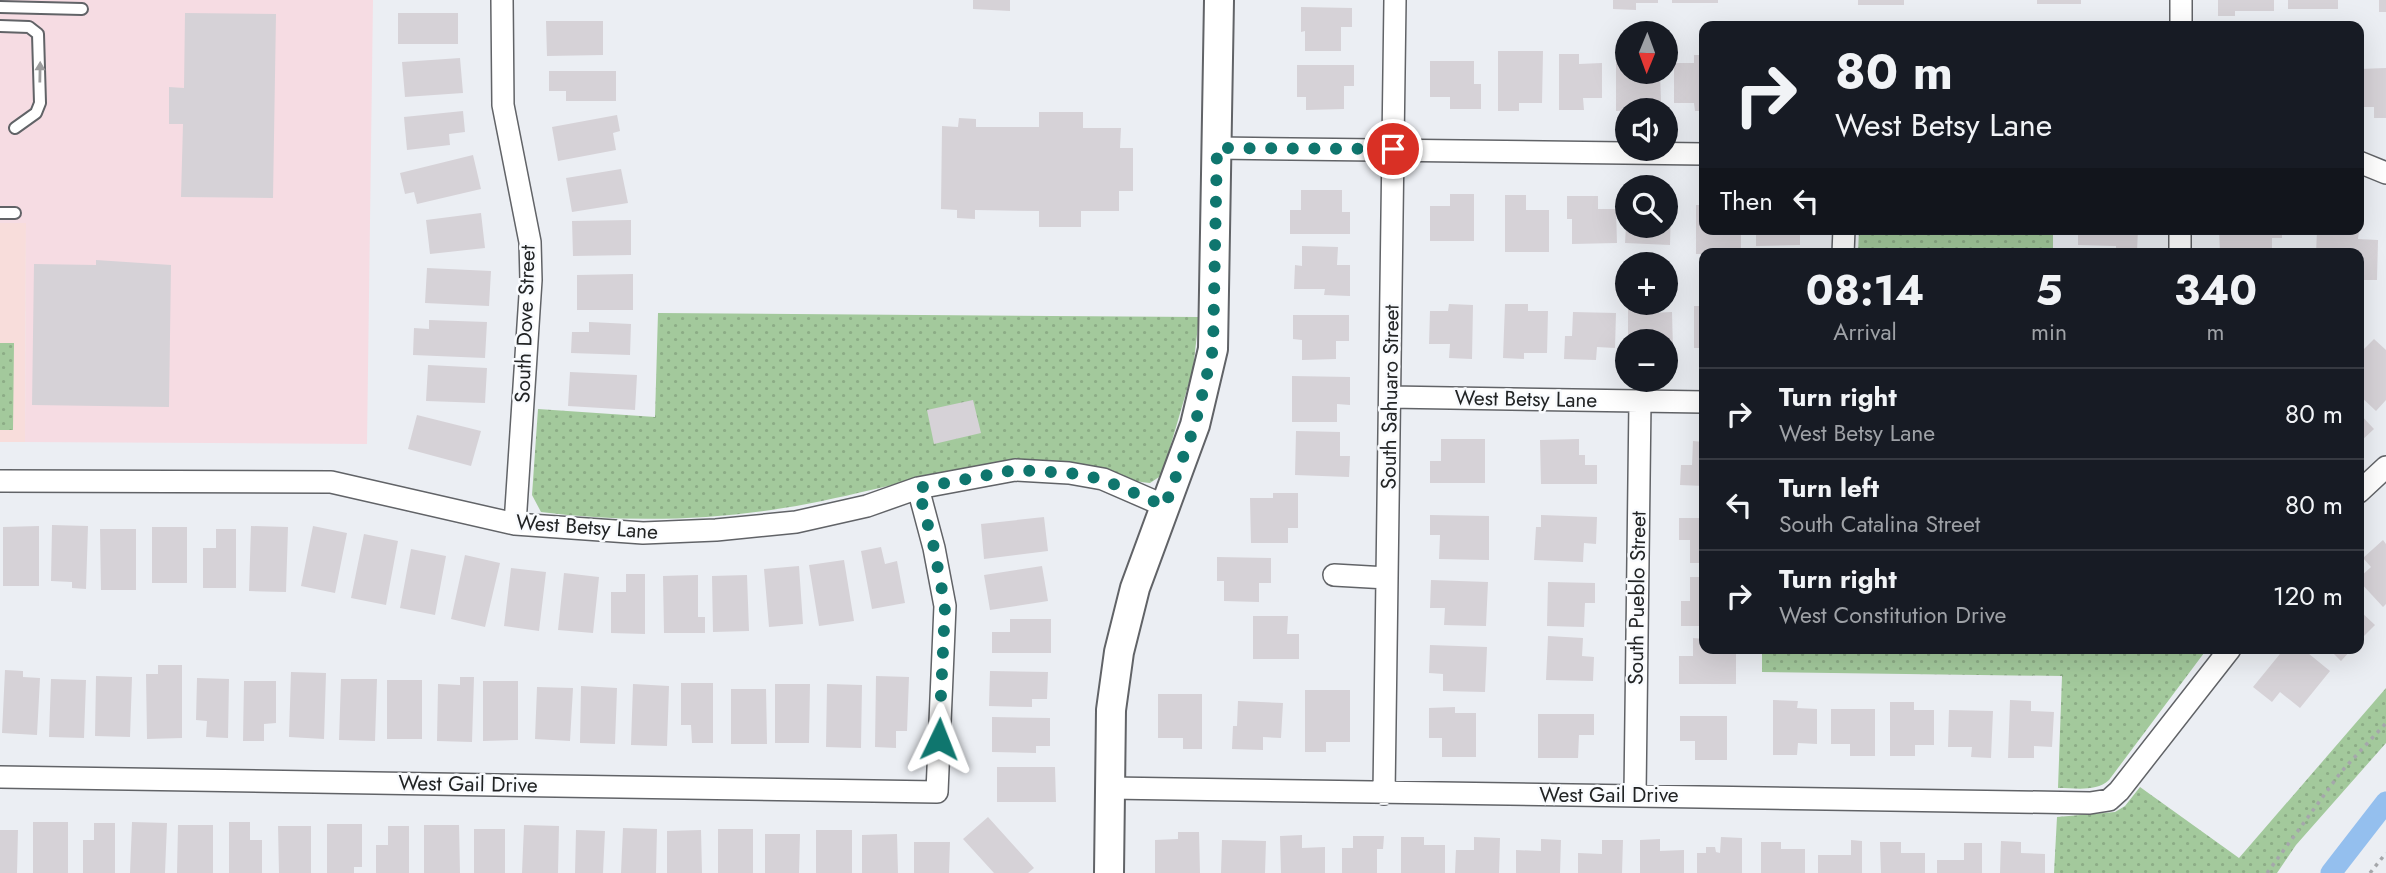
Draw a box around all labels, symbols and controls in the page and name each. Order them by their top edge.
north arrow [1615,21,1678,84]
map controls [1615,21,1678,392]
text: 80 m [1835,37,1953,107]
icon: right [1720,49,1811,140]
one-way arrow [34,60,46,82]
button: sound [1615,98,1678,161]
text: West Betsy Lane [1835,102,2052,148]
pin [1363,119,1423,179]
icon: arrive [1374,130,1412,168]
button: search [1615,175,1678,238]
text: Then [1720,182,1773,220]
icon: left [1787,182,1825,220]
street label: South Dove Street [507,245,543,403]
button: + [1615,252,1678,315]
text: 08:14 [1806,260,1924,321]
text: 5 [2036,260,2063,321]
text: 340 [2174,260,2257,321]
street label: South Sahuaro Street [1373,304,1407,490]
text: Arrival [1833,315,1897,349]
text: min [2031,315,2067,349]
text: m [2207,315,2225,349]
button: − [1615,329,1678,392]
text: Turn right [1779,378,1897,416]
street label: West Betsy Lane [1454,383,1598,415]
icon: right [1720,395,1758,433]
text: 80 m [2285,395,2343,433]
text: West Betsy Lane [1779,416,1935,450]
text: Turn left [1779,469,1879,507]
icon: left [1720,486,1758,524]
text: 80 m [2285,486,2343,524]
street label: West Betsy Lane [515,507,659,547]
text: South Catalina Street [1779,507,1980,541]
street label: South Pueblo Street [1620,511,1654,685]
text: Turn right [1779,560,1897,598]
icon: right [1720,577,1758,615]
text: 120 m [2273,577,2343,615]
text: West Constitution Drive [1779,598,2006,632]
position arrow [902,702,976,776]
street label: West Gail Drive [398,768,538,800]
street label: West Gail Drive [1539,780,1679,810]

